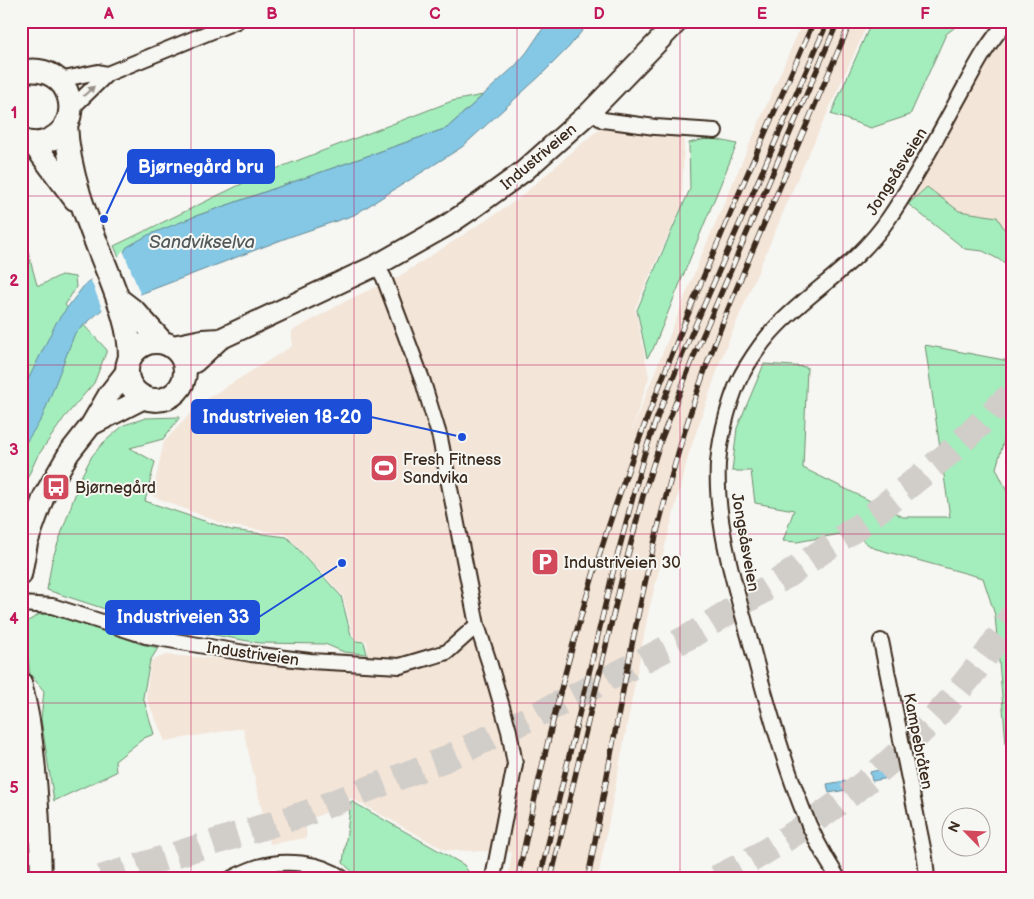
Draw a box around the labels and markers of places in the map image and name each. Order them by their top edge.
callout: Bjørnegård bru [128,150,274,183]
callout: Industriveien 18-20 [192,400,371,433]
place label: Fresh Fitness Sandvika [403,451,501,488]
sports icon: Fresh Fitness Sandvika [369,453,399,483]
bus stop icon: Bjørnegård [41,472,71,502]
place label: Bjørnegård [75,479,156,498]
parking icon: Industriveien 30 [530,547,560,577]
place label: Industriveien 30 [564,554,681,573]
callout: Industriveien 33 [106,601,259,634]

